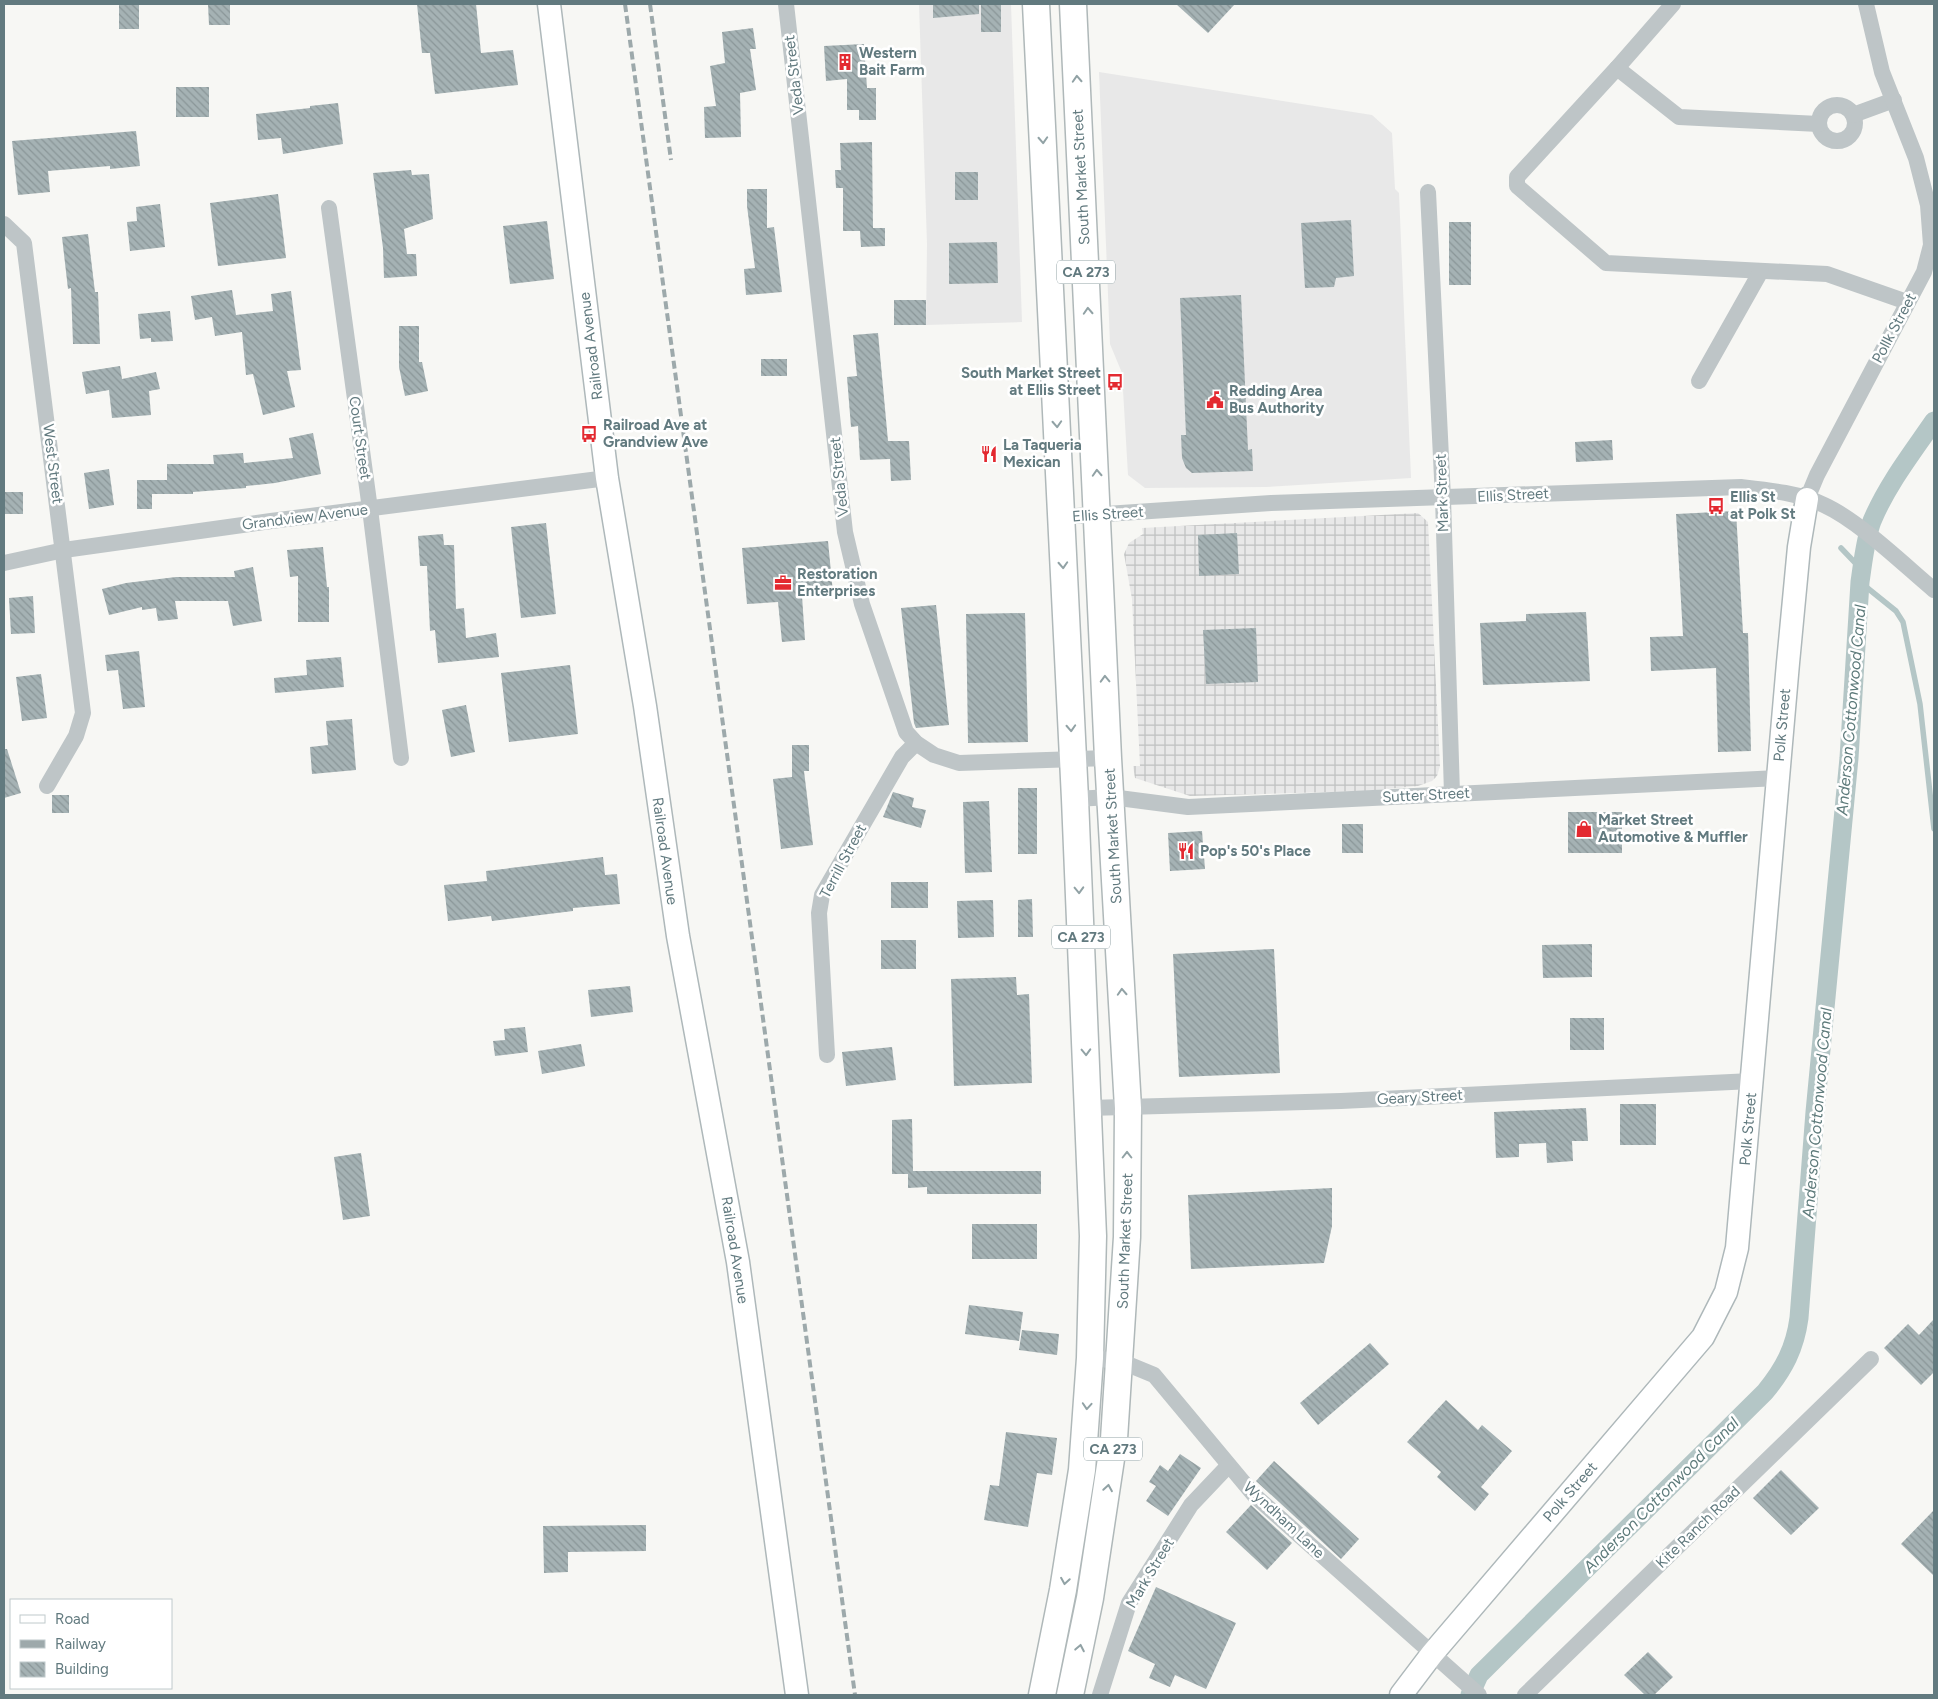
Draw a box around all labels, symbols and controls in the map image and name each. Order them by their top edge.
street label: Veda Street [780,34,808,116]
place label: Western Bait Farm [859,44,925,79]
building icon: Western Bait Farm [835,52,855,72]
one-way arrow [1071,75,1082,83]
street label: South Market Street [1068,108,1094,245]
one-way arrow [1037,136,1048,144]
road number: CA 273 [1057,260,1115,284]
street label: Pollk Street [1868,290,1920,366]
street label: Railroad Avenue [575,291,607,401]
one-way arrow [1083,307,1094,315]
place label: South Market Street at Ellis Street [961,364,1101,399]
bus stop icon: South Market Street at Ellis Street [1105,372,1125,392]
place label: Redding Area Bus Authority [1229,382,1324,417]
public building icon: Redding Area Bus Authority [1205,390,1225,410]
street label: Court Street [345,395,375,481]
place label: Railroad Ave at Grandview Ave [603,416,709,451]
one-way arrow [1051,421,1062,429]
street label: West Street [39,423,67,505]
bus stop icon: Railroad Ave at Grandview Ave [579,424,599,444]
street label: Veda Street [826,436,852,518]
place label: La Taqueria Mexican [1003,436,1082,471]
restaurant icon: La Taqueria Mexican [979,444,999,464]
street label: Mark Street [1432,453,1452,532]
one-way arrow [1091,469,1102,477]
street label: Ellis Street [1477,484,1550,506]
place label: Ellis St at Polk St [1730,488,1796,523]
bus stop icon: Ellis St at Polk St [1706,496,1726,516]
street label: Grandview Avenue [241,500,369,534]
street label: Ellis Street [1072,502,1145,525]
one-way arrow [1058,562,1069,570]
place label: Restoration Enterprises [797,565,877,600]
office icon: Restoration Enterprises [773,573,793,593]
water label: Anderson Cottonwood Canal [1832,603,1870,817]
one-way arrow [1100,674,1110,682]
street label: Polk Street [1770,687,1794,762]
one-way arrow [1066,724,1076,732]
street label: South Market Street [1100,767,1126,904]
street label: Sutter Street [1382,784,1471,806]
street label: Railroad Avenue [649,796,681,906]
place label: Market Street Automotive & Muffler [1598,811,1748,846]
shop icon: Market Street Automotive & Muffler [1574,819,1594,839]
street label: Terrill Street [816,821,870,901]
restaurant icon: Pop's 50's Place [1176,841,1196,861]
place label: Pop's 50's Place [1200,842,1311,860]
one-way arrow [1074,886,1085,894]
road number: CA 273 [1052,926,1110,949]
one-way arrow [1116,988,1127,996]
water label: Anderson Cottonwood Canal [1798,1006,1836,1220]
one-way arrow [1080,1048,1091,1056]
street label: Geary Street [1377,1086,1464,1108]
street label: Polk Street [1736,1091,1760,1166]
one-way arrow [1122,1151,1132,1158]
street label: South Market Street [1114,1172,1136,1309]
street label: Railroad Avenue [718,1195,752,1305]
one-way arrow [1081,1403,1092,1411]
water label: Anderson Cottonwood Canal [1579,1413,1743,1577]
road number: CA 273 [1084,1438,1142,1460]
street label: Polk Street [1539,1458,1601,1526]
street label: Wyndham Lane [1240,1478,1328,1562]
street label: Kite Ranch Road [1652,1482,1744,1572]
one-way arrow [1102,1484,1112,1492]
street label: Mark Street [1122,1534,1178,1611]
one-way arrow [1060,1576,1070,1585]
legend [10,1599,172,1689]
text: Road [55,1610,90,1628]
text: Railway [55,1635,106,1653]
one-way arrow [1075,1643,1085,1652]
text: Building [55,1660,109,1678]

